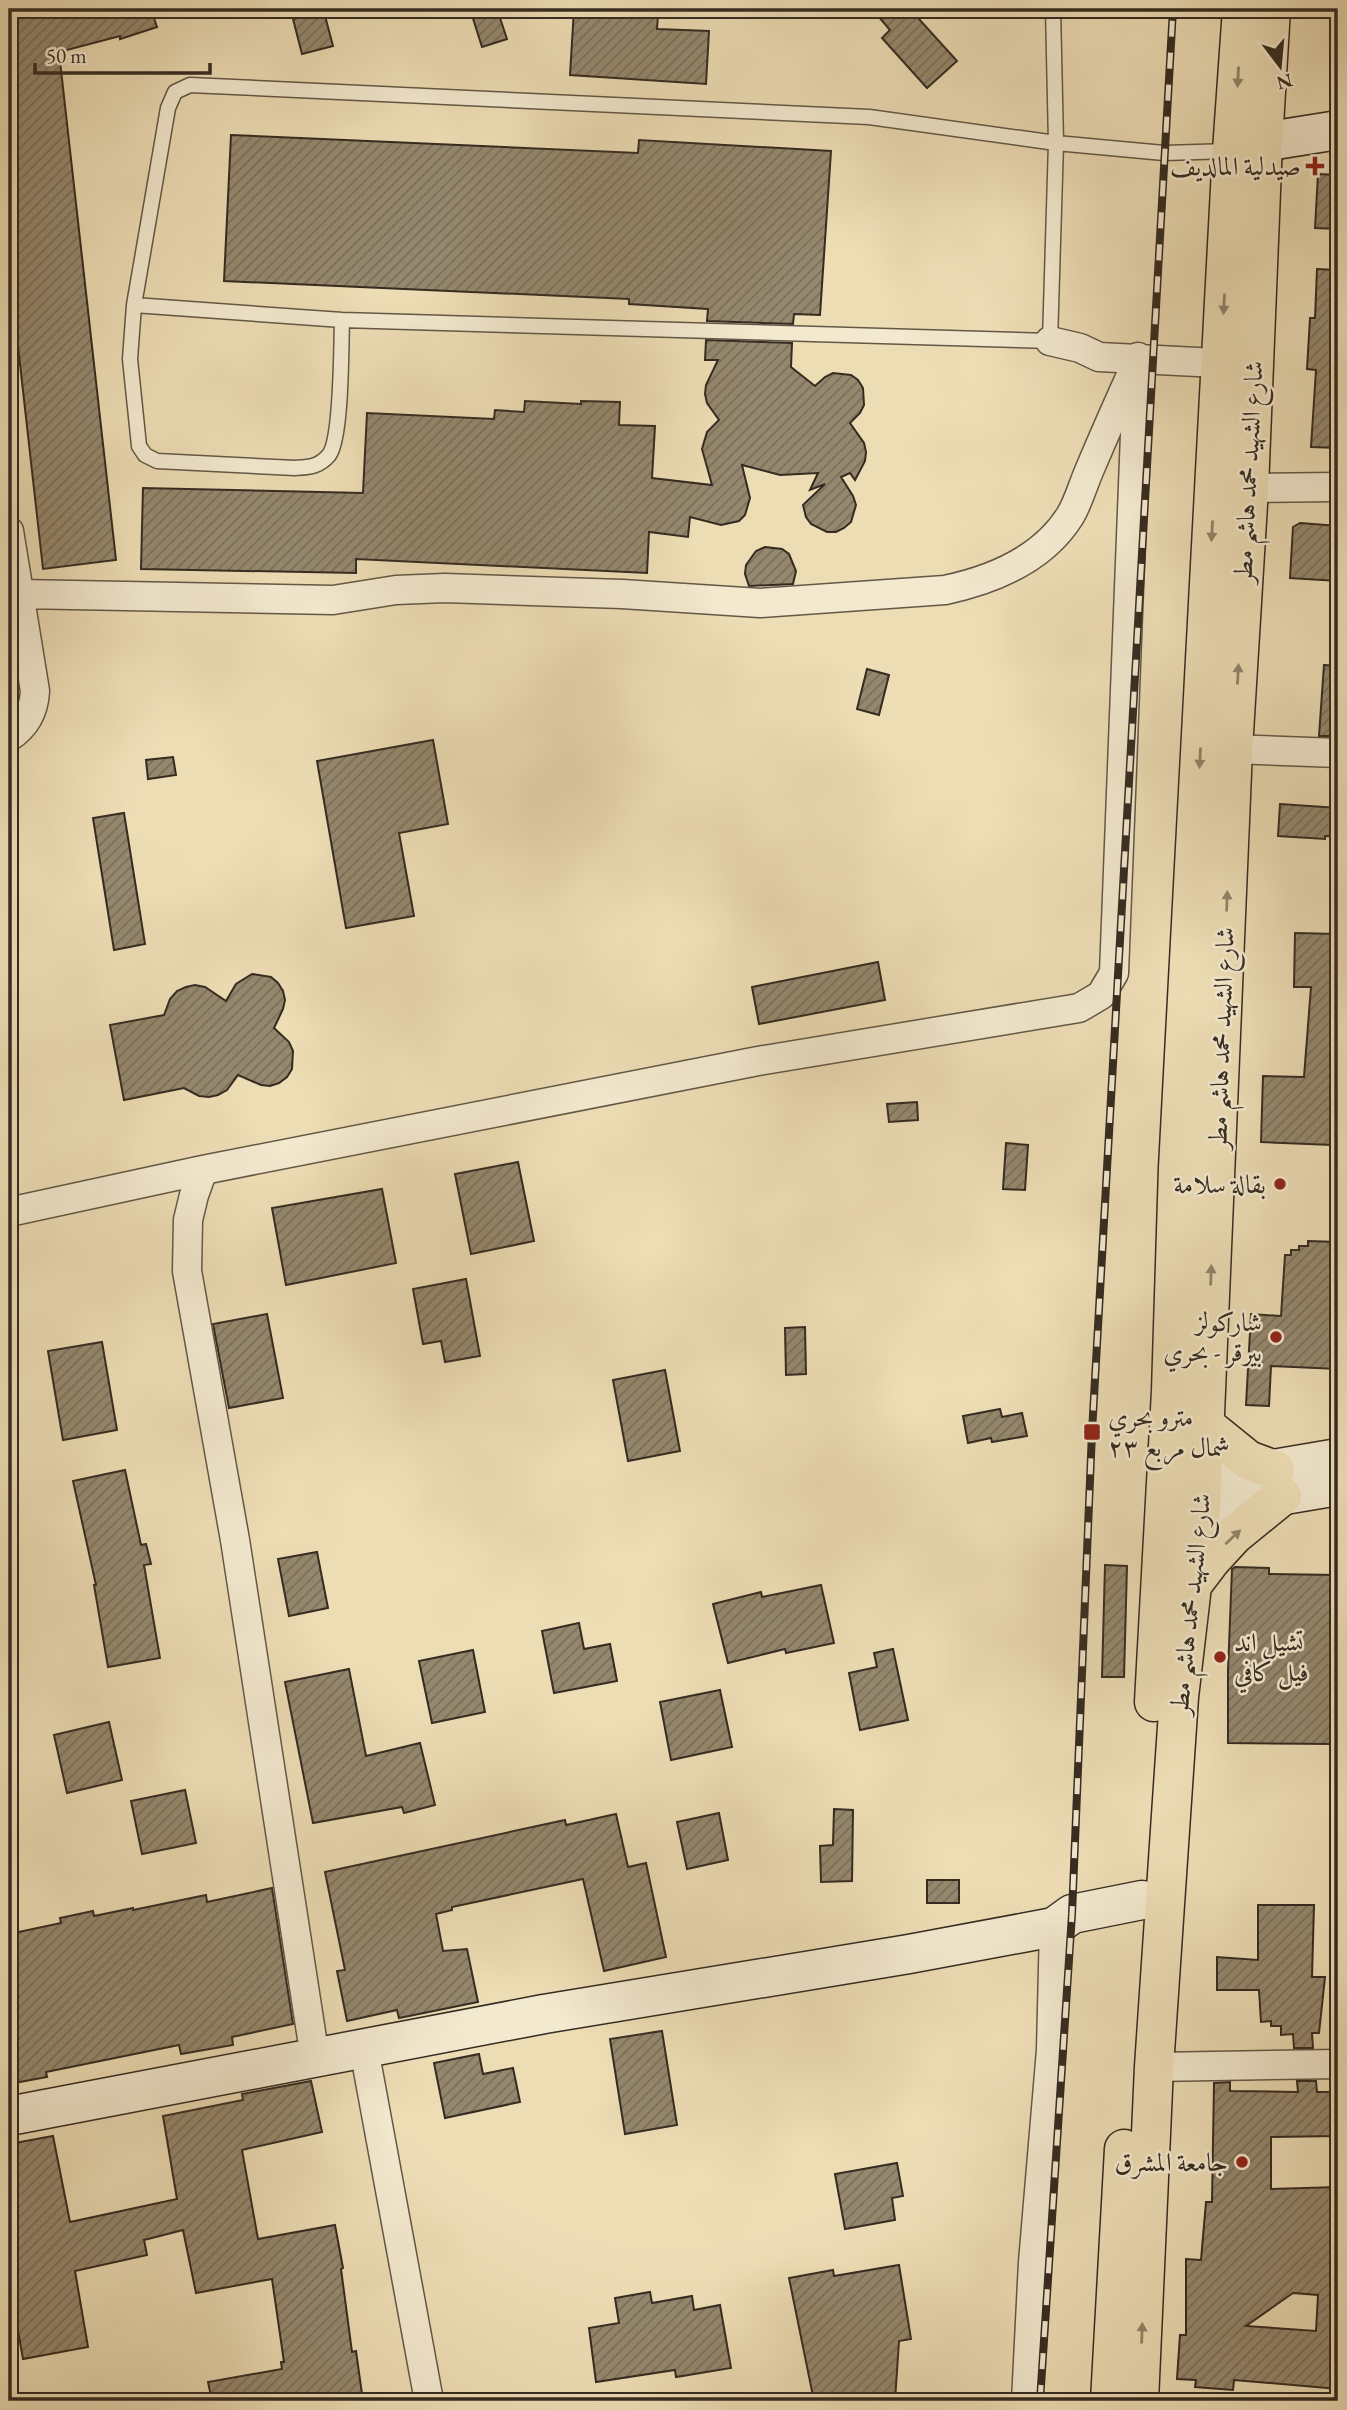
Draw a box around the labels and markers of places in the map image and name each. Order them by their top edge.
place label: صيدلية المالديف [1170,149,1301,183]
marker: صيدلية المالديف [1307,158,1323,174]
place label: بقالة سلامة [1173,1167,1266,1201]
marker: بقالة سلامة [1272,1176,1288,1192]
place label: شاركولز بيرقر - بحري [1163,1305,1262,1373]
marker: شاركولز بيرقر - بحري [1268,1329,1284,1345]
place label: مترو بحري شمال مربع ٢٣ [1108,1400,1230,1471]
marker: مترو بحري شمال مربع ٢٣ [1082,1422,1102,1442]
place label: تشيل اند فيل كافي [1234,1625,1309,1694]
marker: تشيل اند فيل كافي [1212,1649,1228,1665]
place label: جامعة المشرق [1115,2145,1228,2179]
marker: جامعة المشرق [1234,2154,1250,2170]

